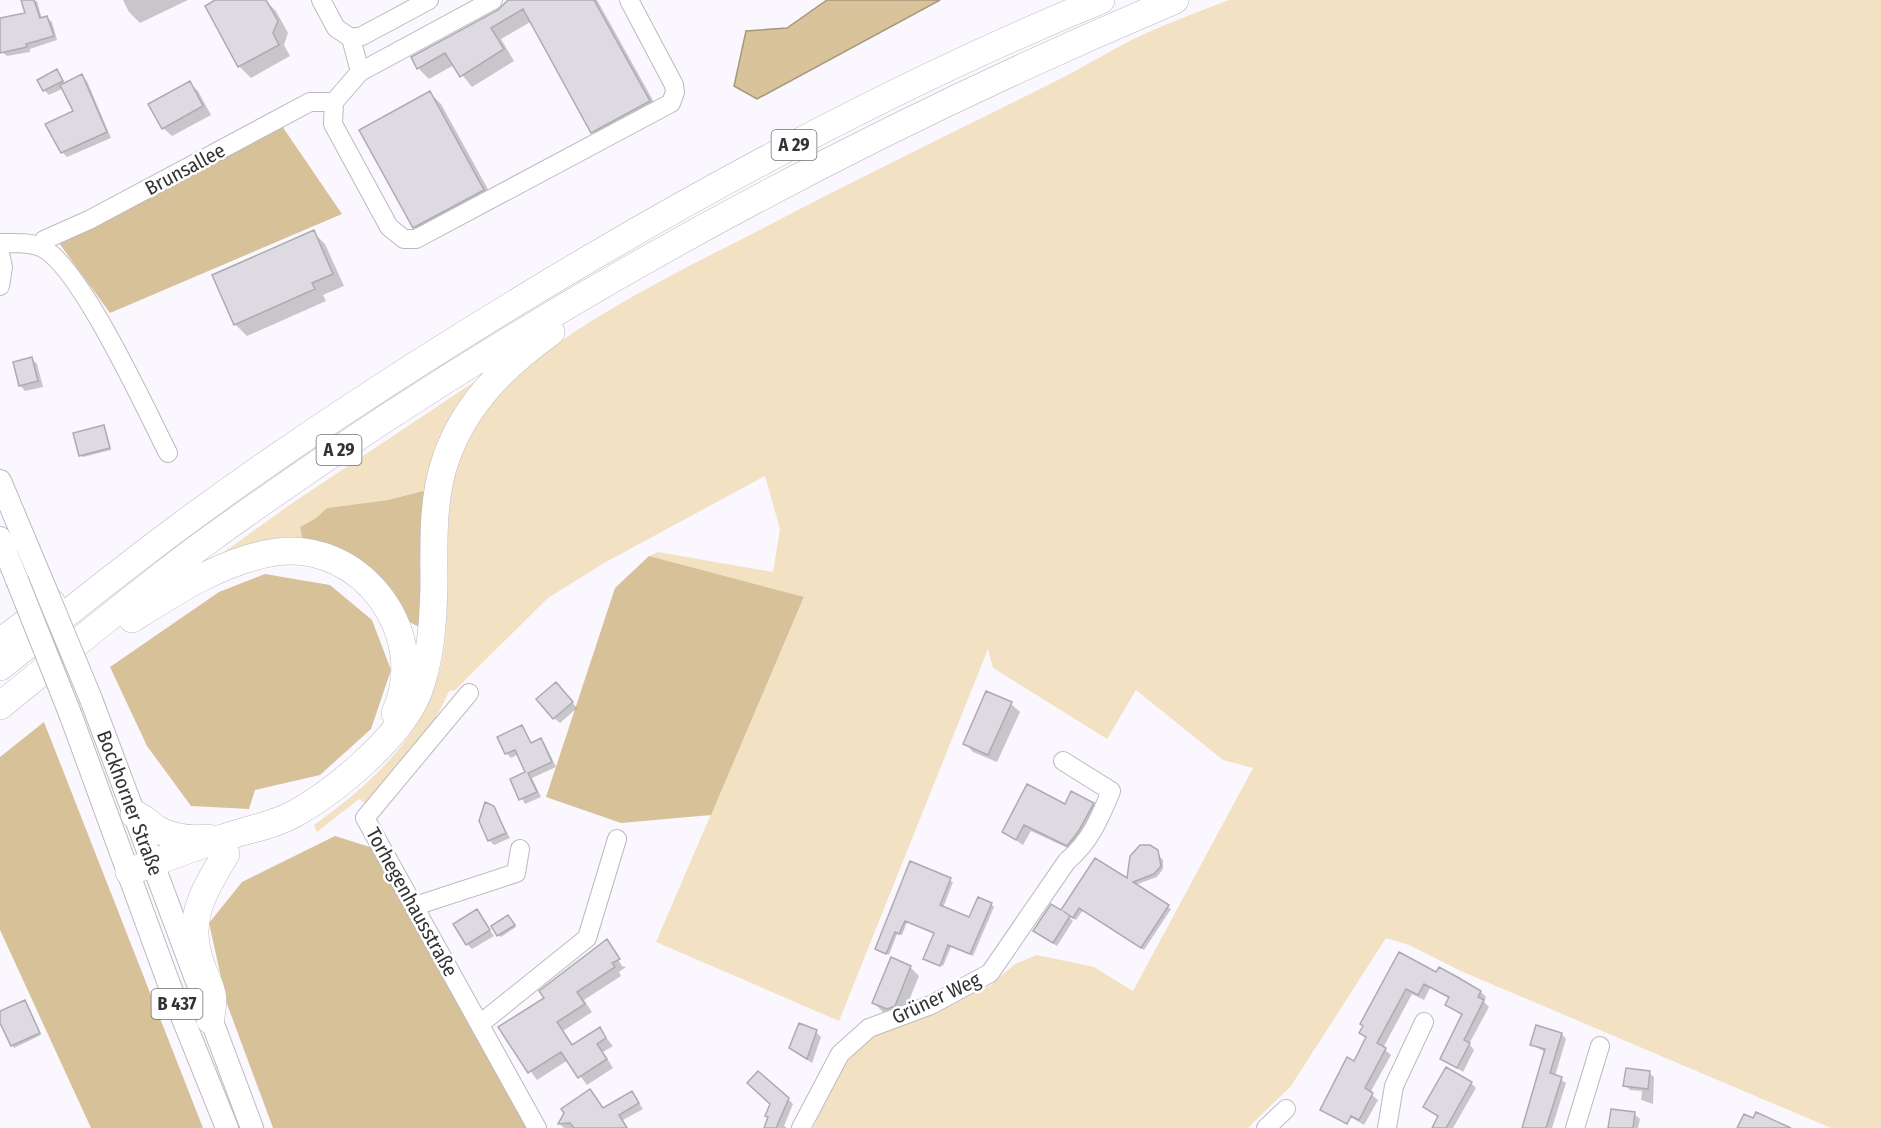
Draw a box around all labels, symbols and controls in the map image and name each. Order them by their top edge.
road number: A 29 [772,130,816,160]
street label: Brunsallee [141,138,229,200]
road number: A 29 [316,435,362,465]
street label: Bockhorner Straße [92,727,168,879]
street label: Torhegenhausstraße [361,823,463,981]
street label: Grüner Weg [888,967,985,1029]
road number: B 437 [152,989,202,1019]

